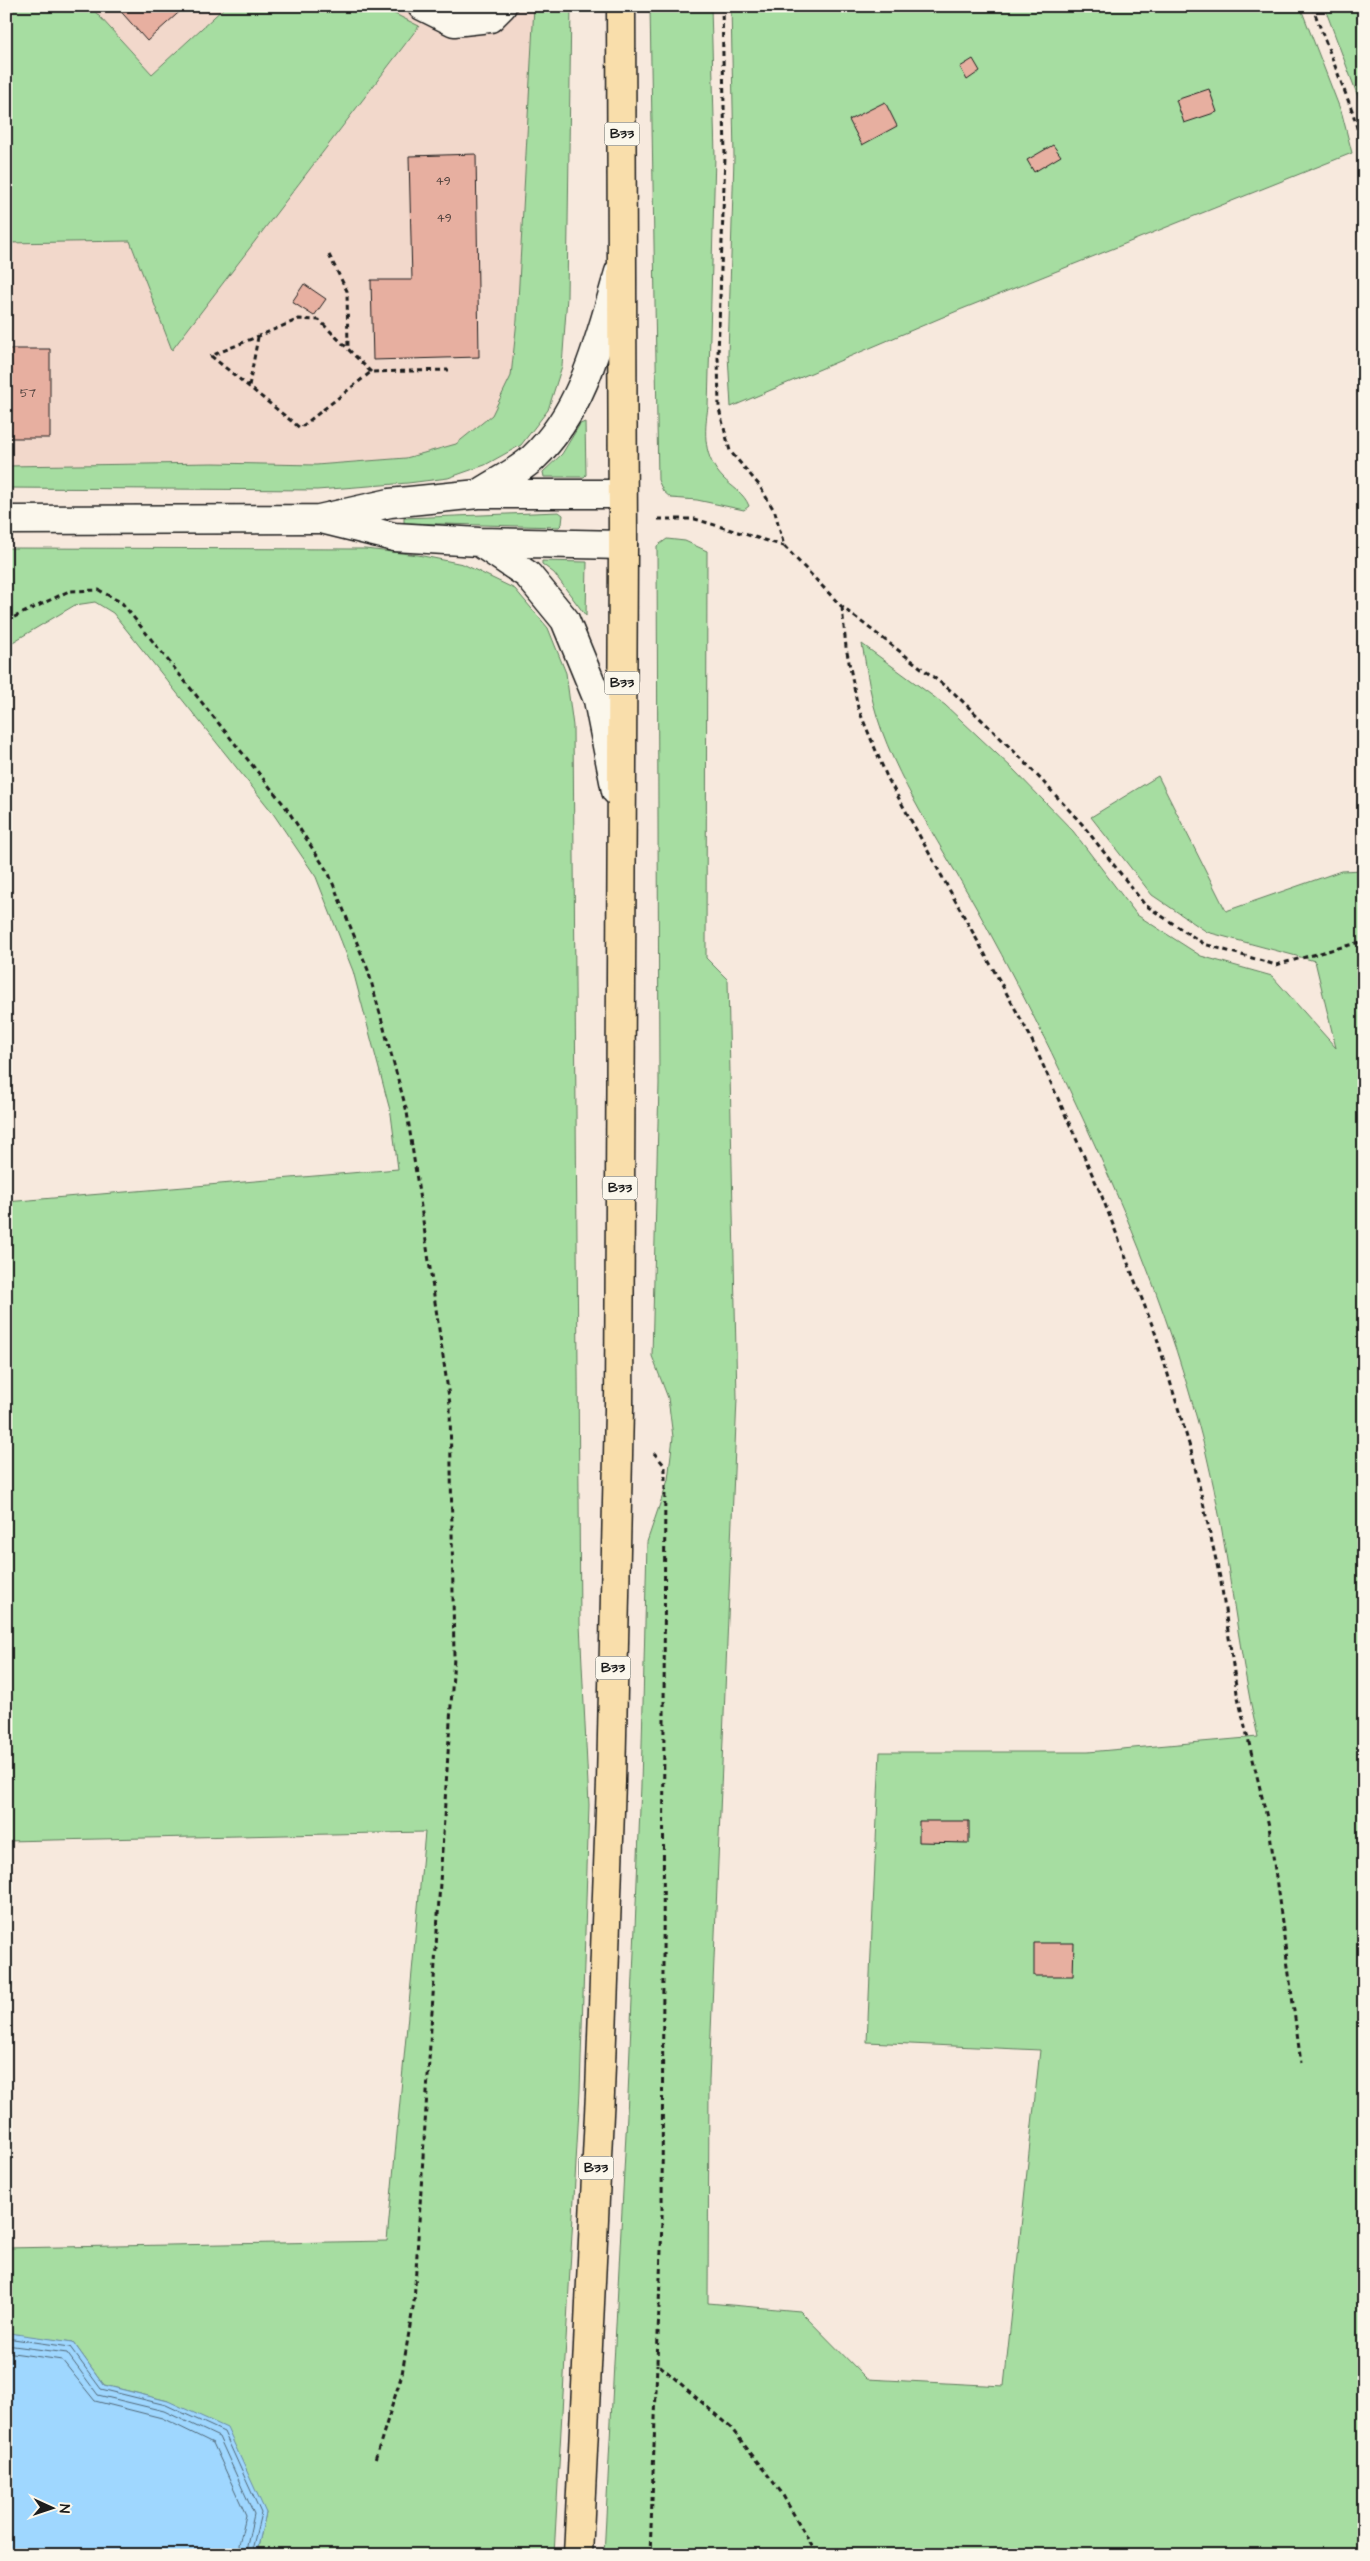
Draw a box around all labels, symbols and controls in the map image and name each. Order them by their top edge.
road number: B33 [604,122,640,146]
house number: 49 [436,173,451,190]
house number: 49 [437,210,452,227]
house number: 57 [20,385,37,402]
road number: B33 [604,671,640,694]
road number: B33 [602,1176,638,1200]
road number: B33 [596,1656,630,1680]
road number: B33 [578,2156,614,2180]
north arrow [28,2484,78,2534]
text: N [54,2504,74,2514]

